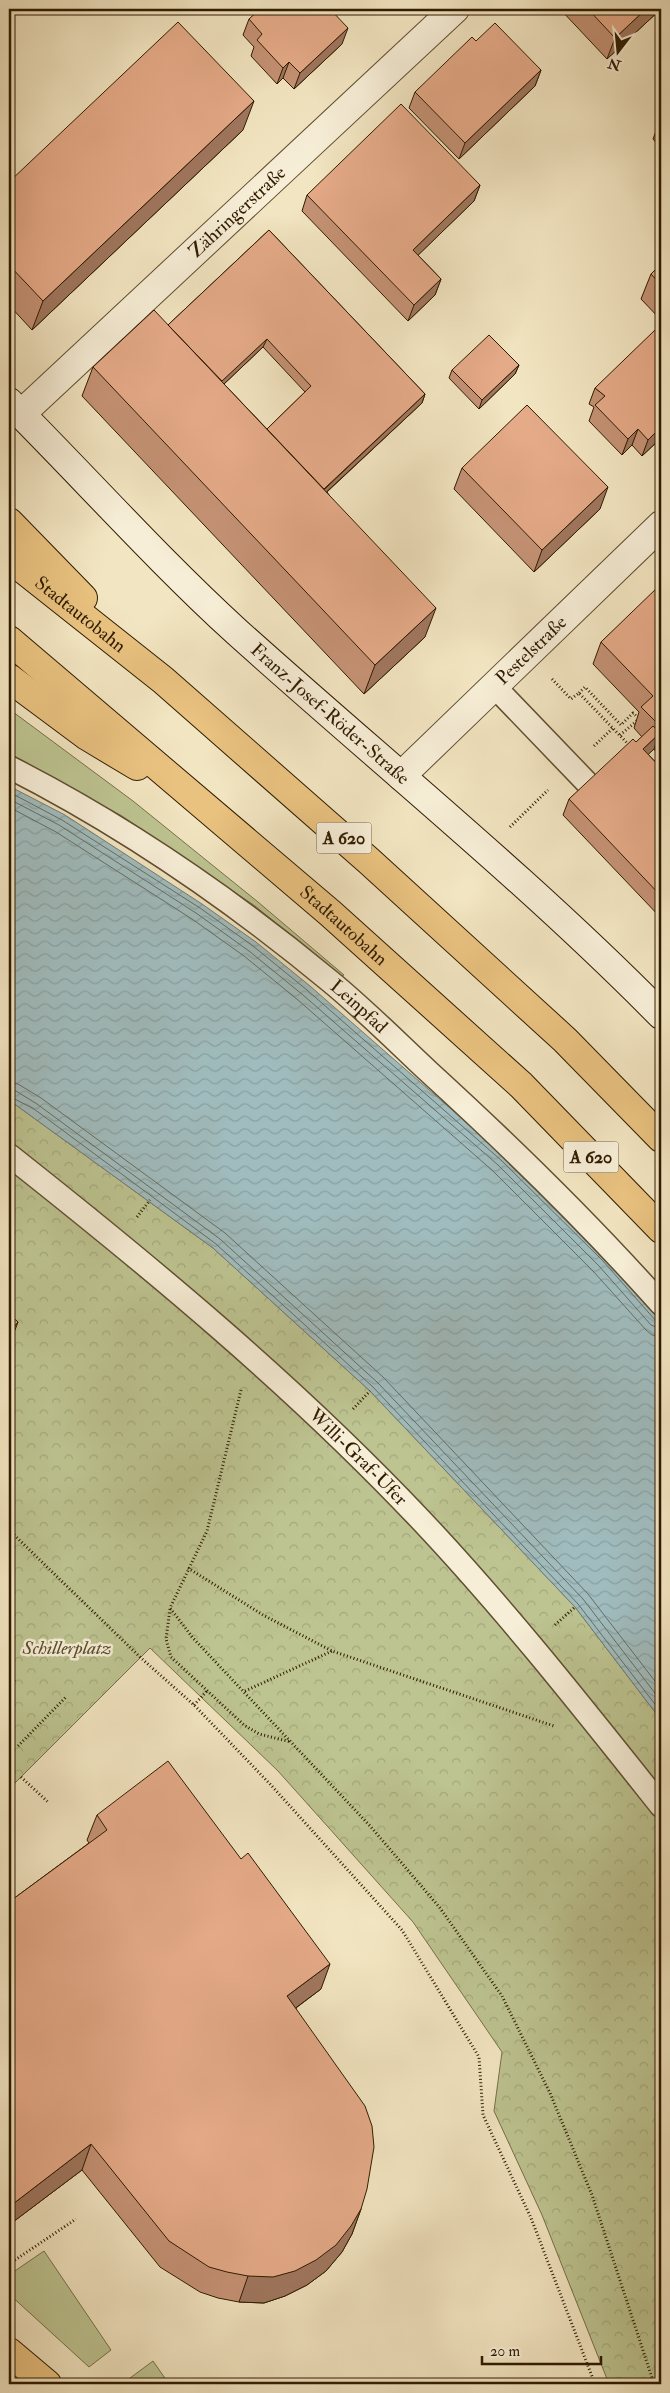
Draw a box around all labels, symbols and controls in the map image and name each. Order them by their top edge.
north arrow [592,28,642,78]
text: N [606,54,624,74]
street label: Zähringerstraße [184,161,291,263]
street label: Stadtautobahn [30,571,131,658]
street label: Pestelstraße [491,610,572,690]
street label: Franz-Josef-Röder-Straße [246,638,415,790]
road number: A 620 [316,822,372,854]
street label: Stadtautobahn [295,880,393,971]
street label: Leinpfad [325,974,393,1039]
road number: A 620 [564,1142,618,1172]
street label: Willi-Graf-Ufer [303,1402,413,1511]
park label: Schillerplatz [22,1636,111,1660]
scale bar [482,2333,601,2365]
text: 20 m [490,2342,520,2361]

